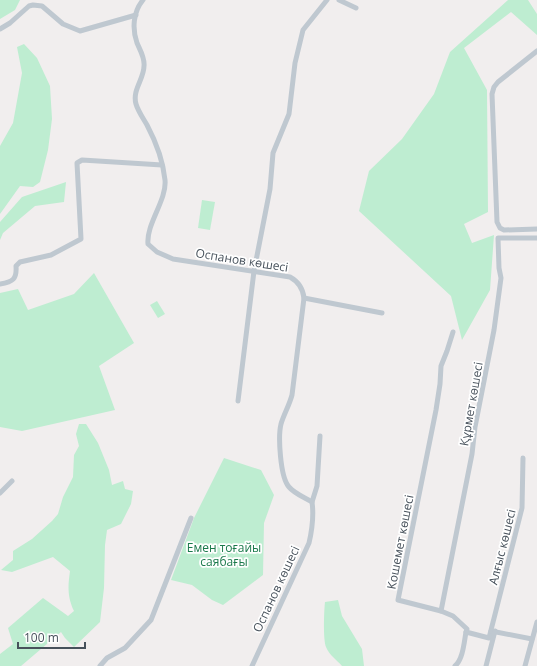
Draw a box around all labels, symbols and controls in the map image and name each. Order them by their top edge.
street label: Оспанов көшесі [194,244,290,276]
street label: Құрмет көшесі [455,361,487,447]
street label: Кошемет көшесі [383,493,417,591]
street label: Алғыс көшесі [484,507,520,587]
park label: Емен тоғайы саябағы [187,539,261,570]
street label: Оспанов көшесі [249,543,303,635]
scale bar [18,624,85,650]
text: 100 m [24,629,59,646]

